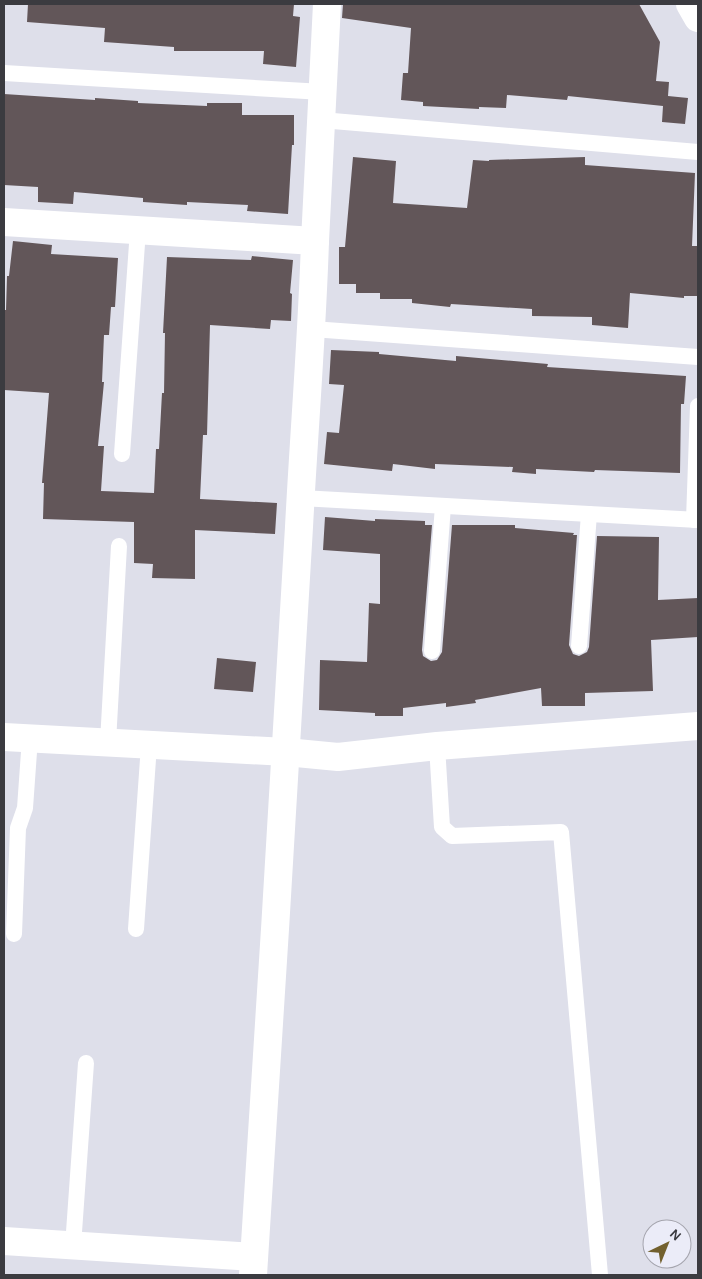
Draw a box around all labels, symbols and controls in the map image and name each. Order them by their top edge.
north arrow [642,1219,692,1269]
text: N [666,1225,685,1245]

